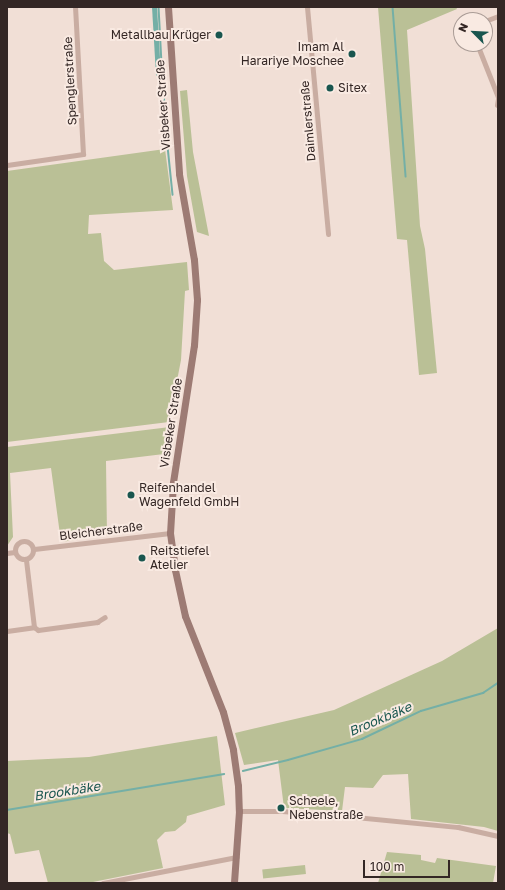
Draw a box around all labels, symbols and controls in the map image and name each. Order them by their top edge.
north arrow [453,12,493,52]
text: N [455,21,470,34]
place label: Metallbau Krüger [111,28,211,42]
marker: Metallbau Krüger [214,30,224,40]
street label: Spenglerstraße [60,36,80,126]
place label: Imam Al Harariye Moschee [241,40,344,68]
marker: Imam Al Harariye Moschee [347,49,357,59]
street label: Visbeker Straße [153,59,173,151]
street label: Daimlerstraße [297,80,319,162]
place label: Sitex [338,81,367,95]
marker: Sitex [325,83,335,93]
street label: Visbeker Straße [157,377,185,469]
place label: Reifenhandel Wagenfeld GmbH [139,481,239,509]
marker: Reifenhandel Wagenfeld GmbH [126,490,136,500]
street label: Bleicherstraße [58,519,144,543]
place label: Reitstiefel Atelier [150,544,209,572]
marker: Reitstiefel Atelier [137,553,147,563]
water label: Brookbäke [346,699,414,739]
water label: Brookbäke [33,778,101,804]
place label: Scheele, Nebenstraße [289,794,363,822]
marker: Scheele, Nebenstraße [276,803,286,813]
scale bar [365,852,452,878]
text: 100 m [370,859,404,874]

